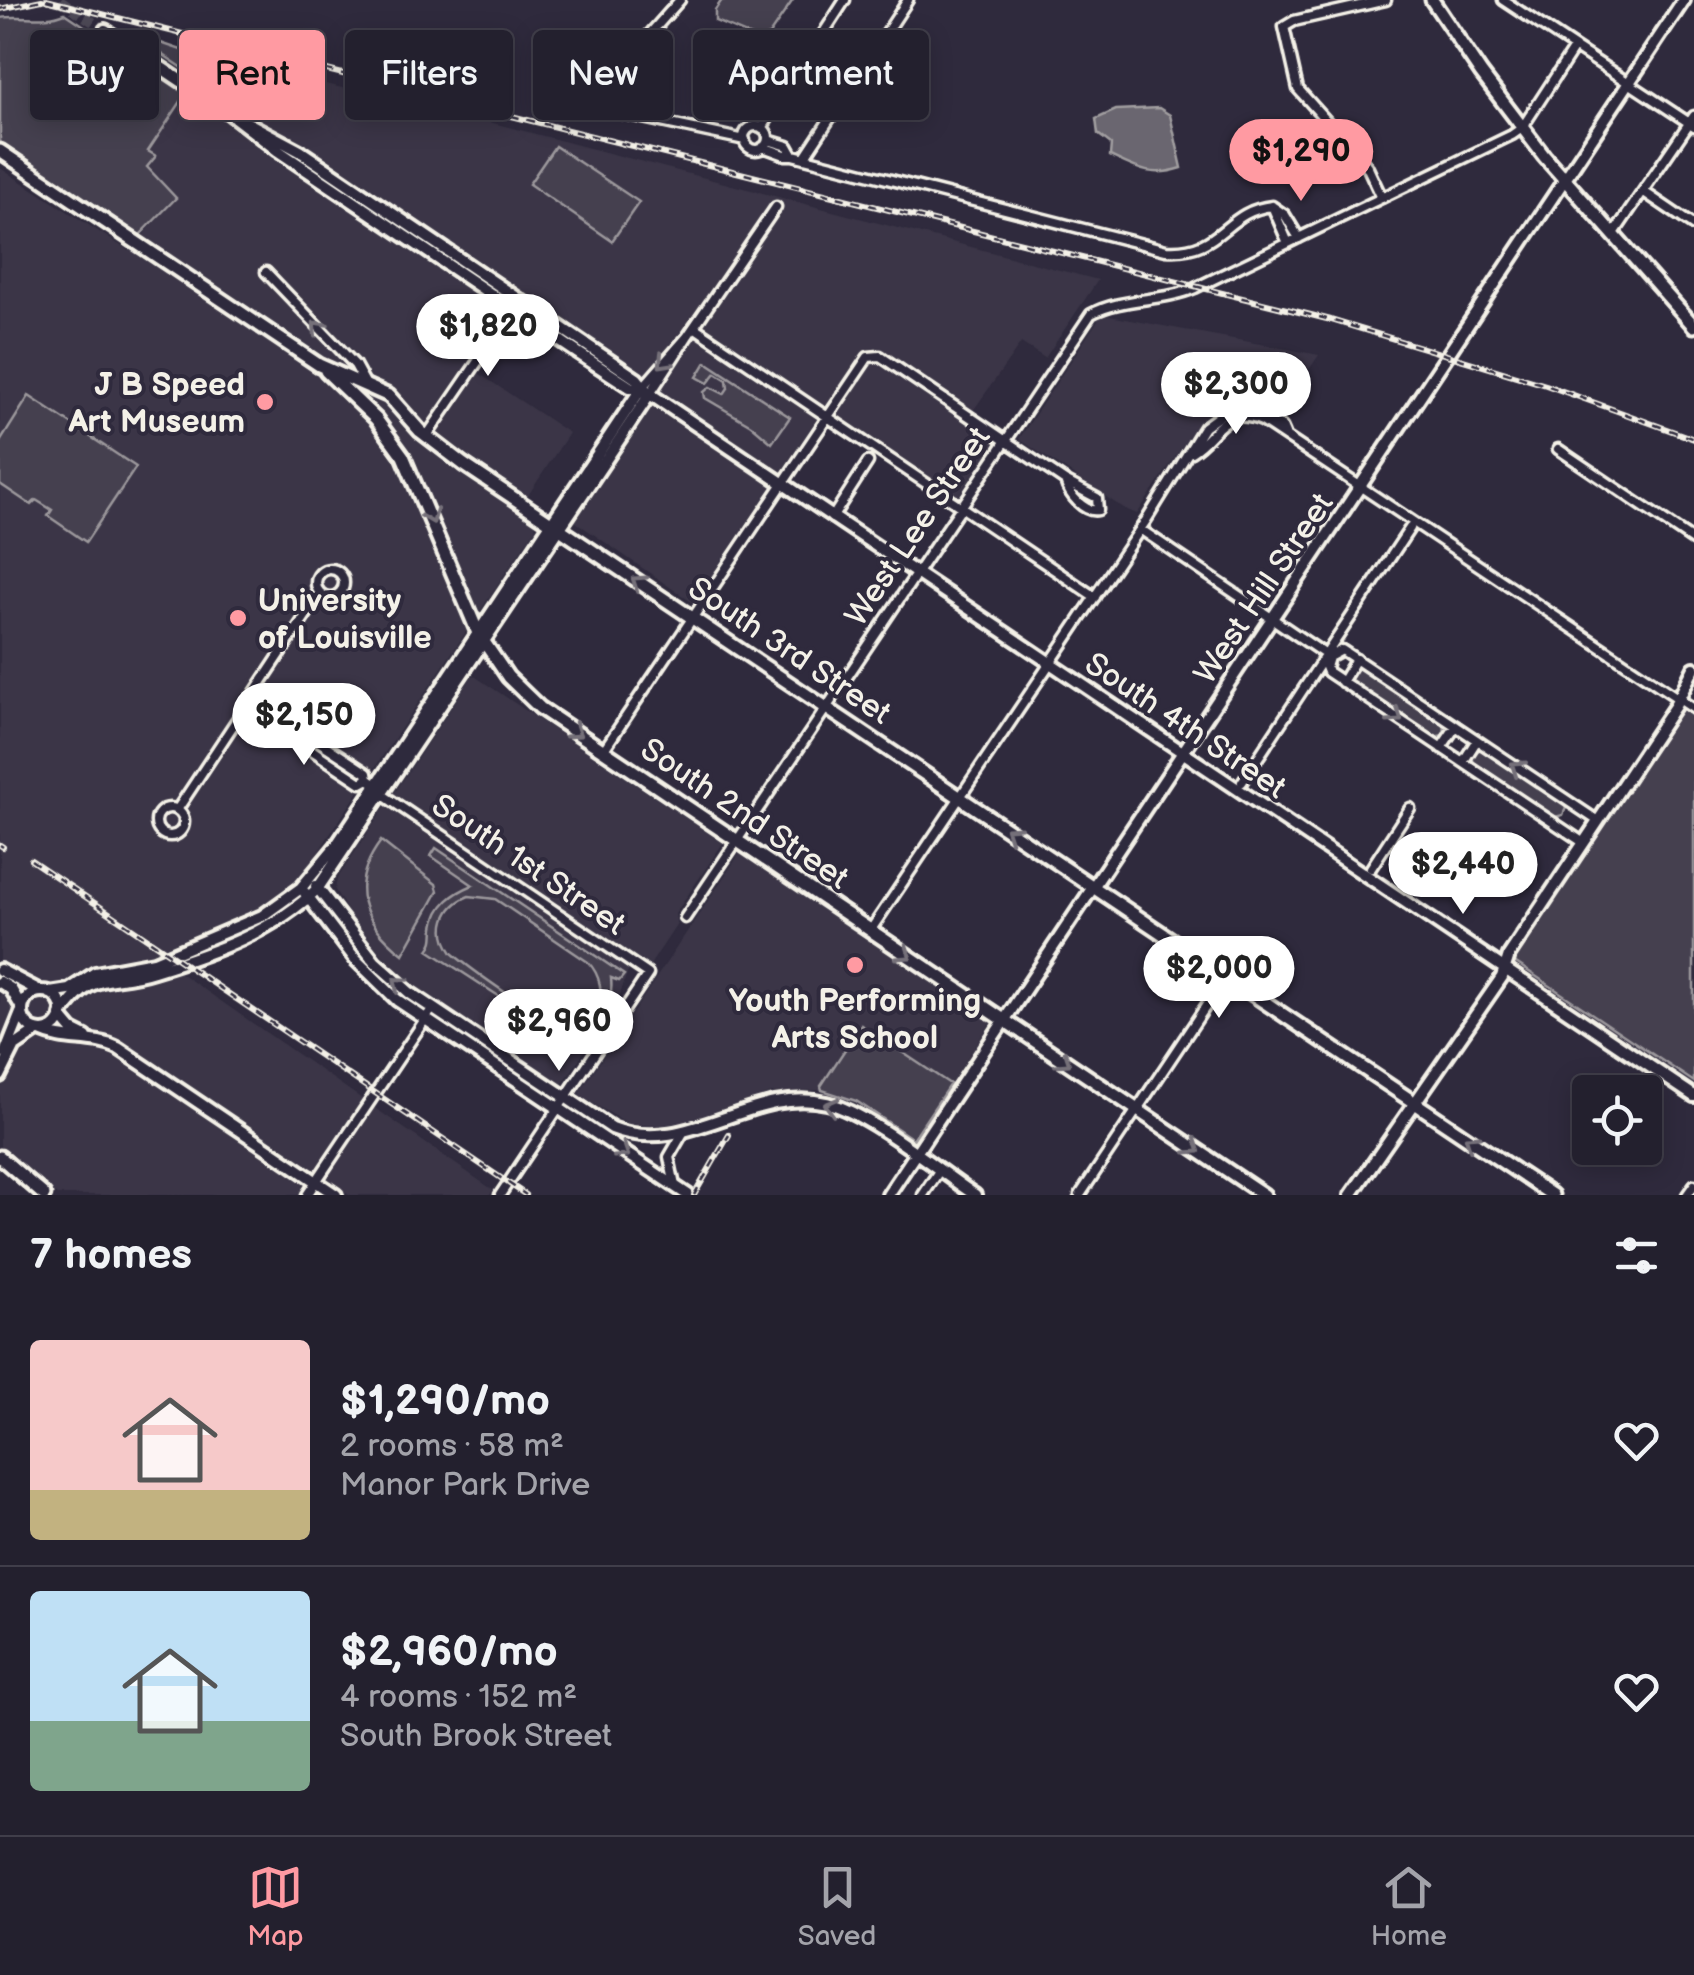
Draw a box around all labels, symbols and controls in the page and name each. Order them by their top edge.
chip: Buy [30,30,159,120]
chip: Rent [179,30,325,120]
chip: Filters [345,30,513,120]
chip: New [533,30,673,120]
chip: Apartment [693,30,929,120]
pin: $1,290 [1220,119,1382,204]
text: $1,290 [1251,132,1351,171]
pin: $1,820 [407,294,569,379]
text: $1,820 [438,307,538,346]
one-way arrow [312,320,330,339]
one-way arrow [658,350,676,369]
pin: $2,300 [1155,352,1317,437]
text: $2,300 [1183,365,1289,404]
place label: J B Speed Art Museum [67,366,245,442]
marker: J B Speed Art Museum [254,391,276,413]
street label: West Lee Street [837,420,999,634]
street label: West Hill Street [1186,486,1342,692]
one-way arrow [419,507,439,524]
street label: South 3rd Street [680,569,898,733]
one-way arrow [631,575,649,594]
place label: University of Louisville [258,582,432,658]
marker: University of Louisville [227,607,249,629]
street label: South 4th Street [1077,645,1293,808]
pin: $2,150 [223,683,385,768]
text: $2,150 [254,696,354,735]
one-way arrow [1386,705,1404,724]
one-way arrow [564,720,582,739]
street label: South 2nd Street [633,730,856,898]
one-way arrow [1510,761,1529,779]
street label: South 1st Street [424,786,633,944]
one-way arrow [1005,826,1023,845]
pin: $2,440 [1382,832,1544,917]
text: $2,440 [1411,845,1516,884]
pin: $2,000 [1138,936,1300,1021]
one-way arrow [893,942,912,960]
text: $2,000 [1165,949,1273,988]
marker: Youth Performing Arts School [844,954,866,976]
one-way arrow [392,977,410,995]
place label: Youth Performing Arts School [729,982,981,1058]
pin: $2,960 [478,989,640,1074]
text: $2,960 [506,1002,612,1041]
one-way arrow [1054,1048,1072,1067]
map controls [1572,1075,1662,1165]
button: locate [1572,1075,1662,1165]
one-way arrow [824,1097,841,1118]
one-way arrow [1464,1134,1482,1153]
one-way arrow [1183,1136,1202,1154]
one-way arrow [611,1140,630,1158]
icon: filters [1609,1228,1664,1283]
text: 7 homes [30,1230,192,1281]
text: $1,290/mo [340,1376,550,1427]
icon: home [110,1380,230,1500]
icon: heart [1609,1413,1664,1468]
text: 2 rooms · 58 m² [340,1427,564,1466]
text: Manor Park Drive [340,1466,590,1505]
text: $2,960/mo [340,1627,558,1678]
icon: home [110,1631,230,1751]
icon: heart [1609,1664,1664,1719]
text: 4 rooms · 152 m² [340,1678,577,1717]
text: South Brook Street [340,1717,612,1756]
tab: Map [247,1860,303,1953]
tab: Saved [798,1860,876,1953]
tab: Home [1371,1860,1447,1953]

